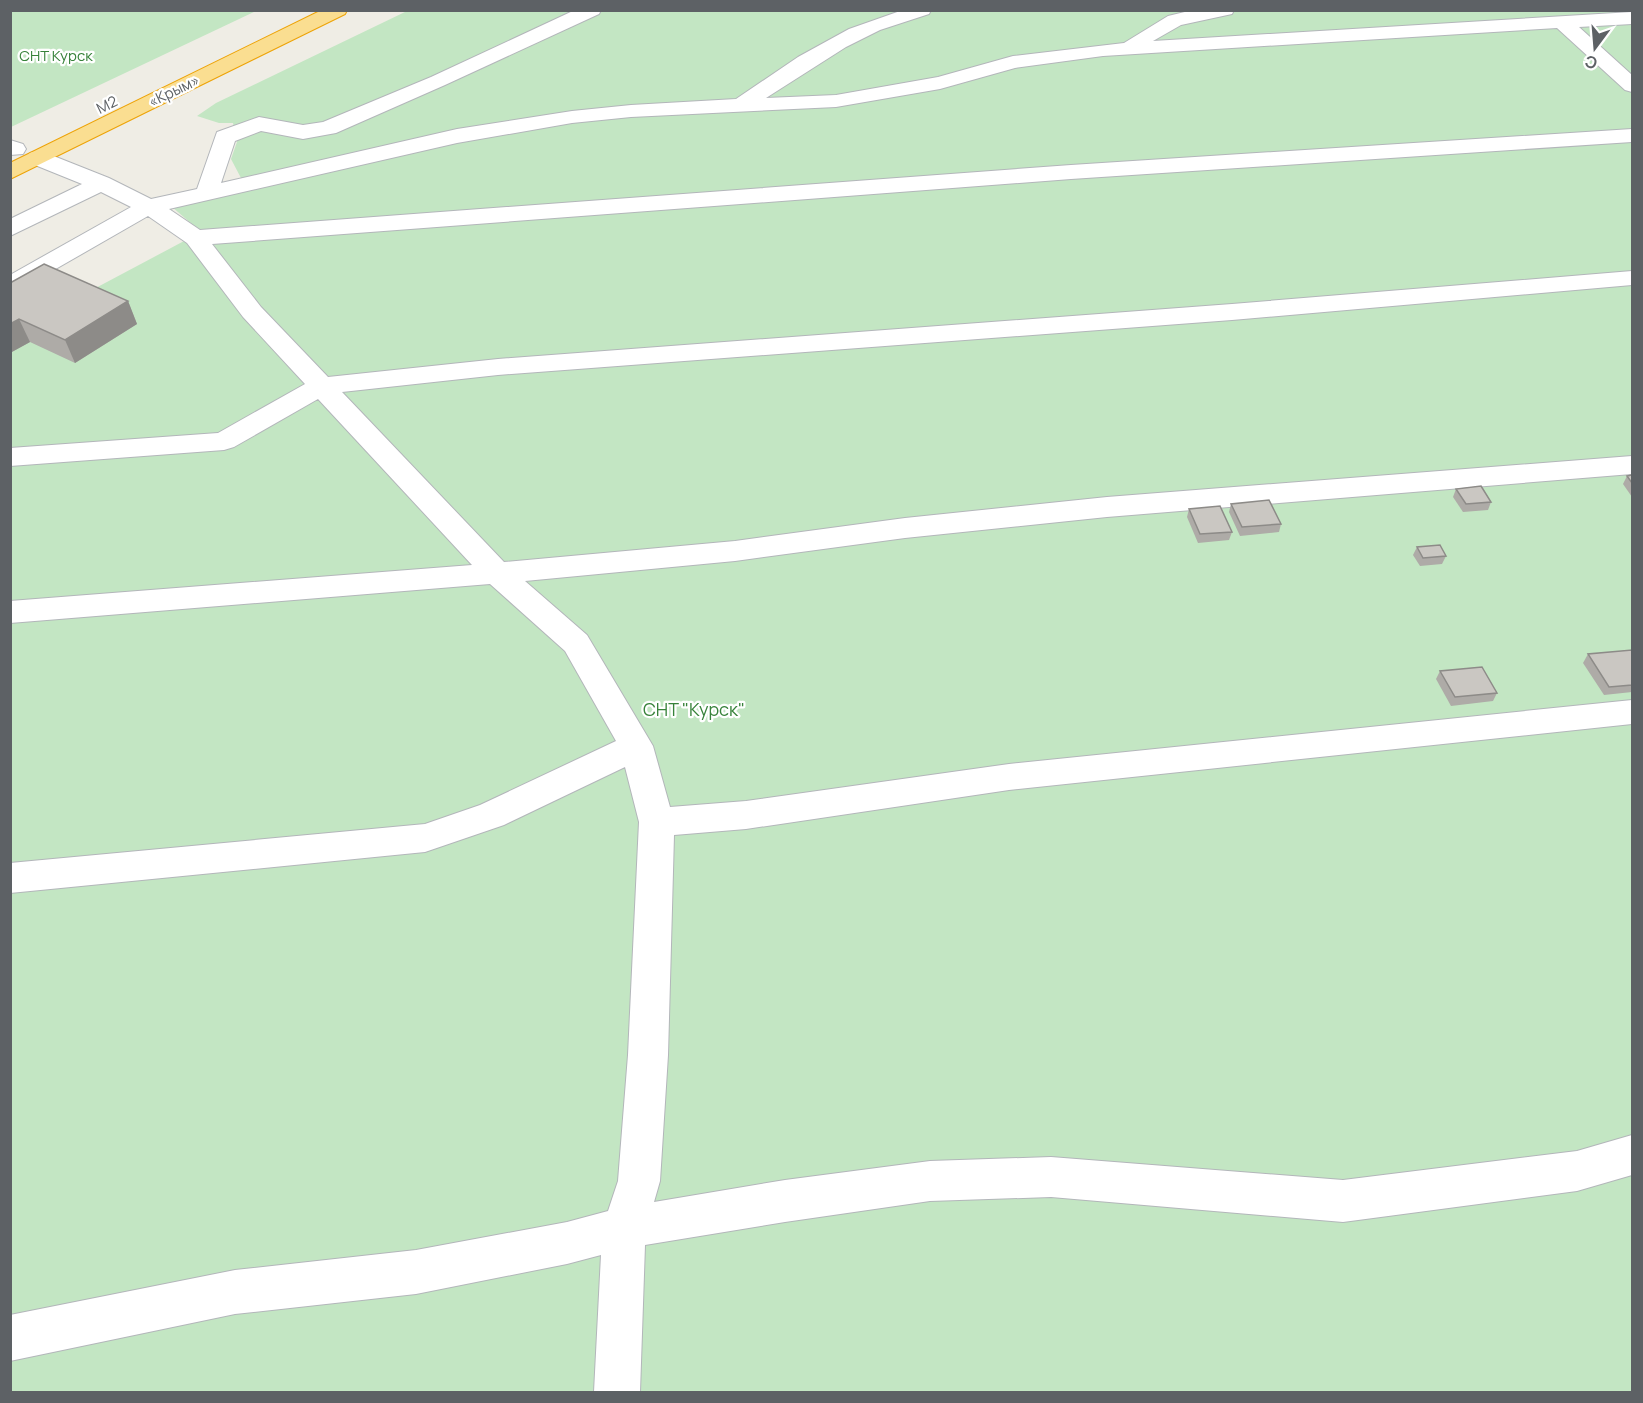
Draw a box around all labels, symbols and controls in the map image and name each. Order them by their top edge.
north arrow [1565,18,1625,78]
park label: СНТ Курск [19,45,93,66]
text: С [1582,50,1600,75]
street label: «Крым» [145,69,203,112]
street label: М2 [93,90,121,119]
park label: СНТ "Курск" [643,697,745,721]

